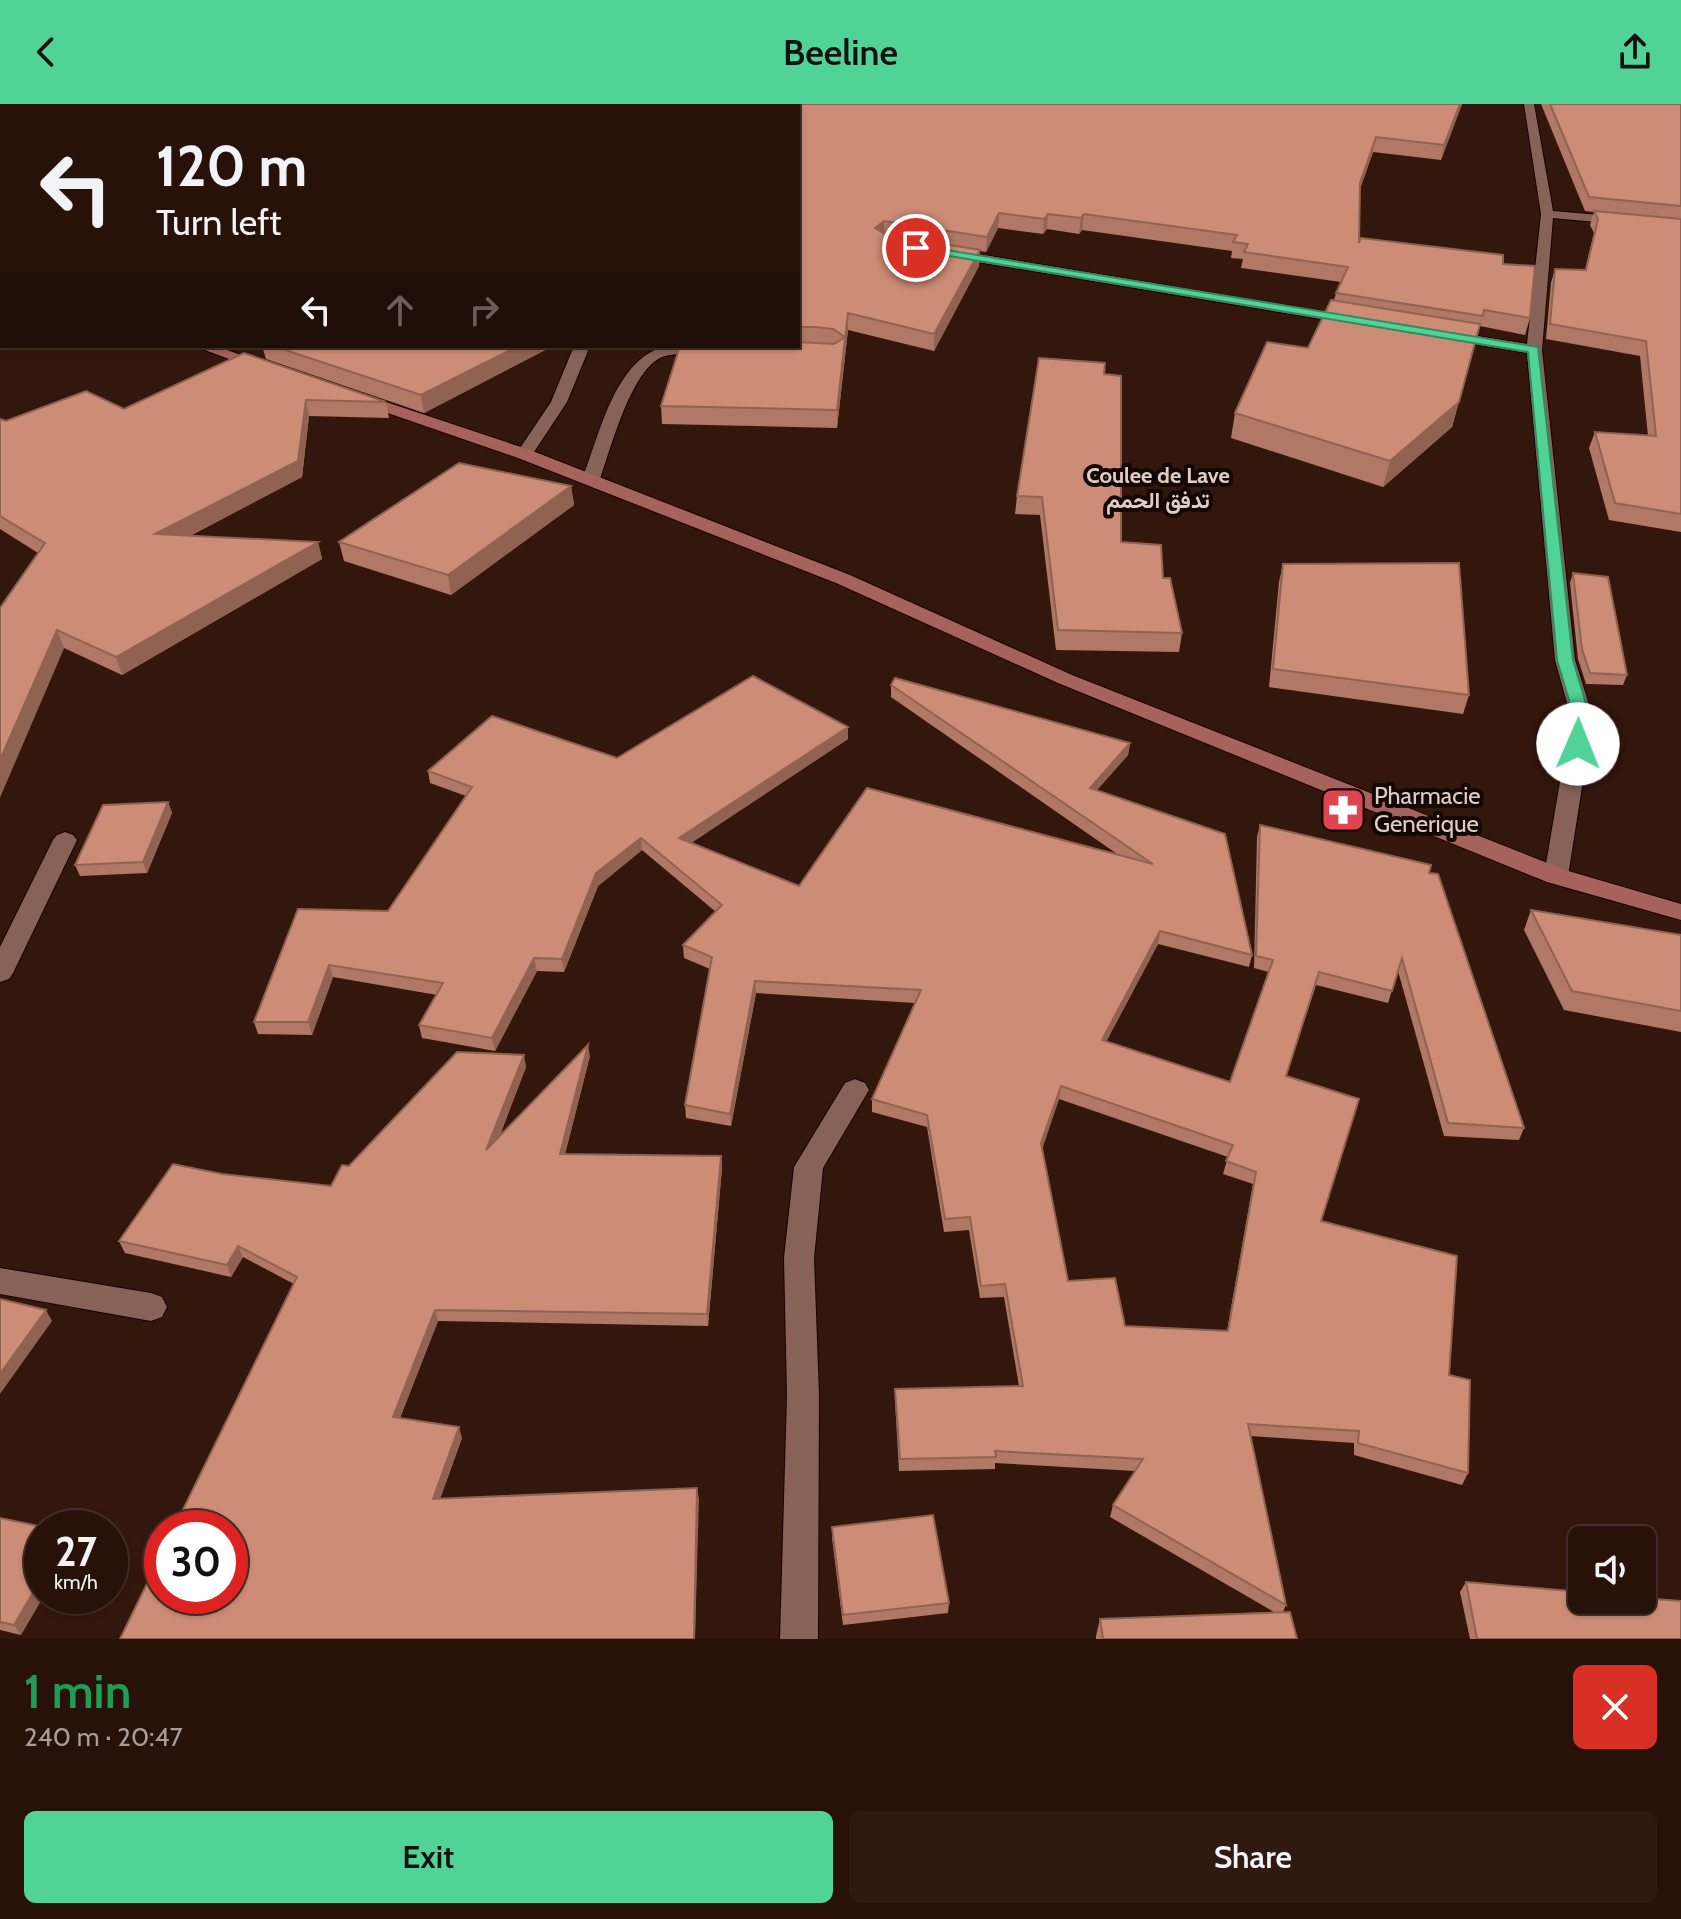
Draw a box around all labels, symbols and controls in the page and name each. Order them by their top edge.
icon: back [24,30,68,74]
text: Beeline [783,30,898,74]
icon: share [1613,30,1657,74]
text: 120 m [156,132,307,200]
icon: left [24,136,128,240]
text: Turn left [156,200,281,244]
pin [882,214,950,282]
icon: arrive [894,226,938,270]
icon: left [294,288,338,332]
icon: ahead [378,288,422,332]
icon: right [462,288,506,332]
district label: Coulee de Lave تدفق الحمم [1086,462,1230,515]
position arrow [1536,702,1620,786]
place label: Pharmacie Generique [1374,781,1481,838]
pharmacy icon: Pharmacie Generique [1319,786,1367,834]
speed limit sign: 30 [144,1510,248,1614]
map controls [1568,1526,1656,1614]
button: sound [1568,1526,1656,1614]
text: 27 [55,1527,97,1576]
text: km/h [54,1570,98,1594]
text: 1 min [24,1662,131,1720]
button: close [1573,1665,1657,1749]
text: 240 m · 20:47 [24,1721,183,1753]
button: Exit [24,1811,833,1903]
button: Share [849,1811,1657,1903]

